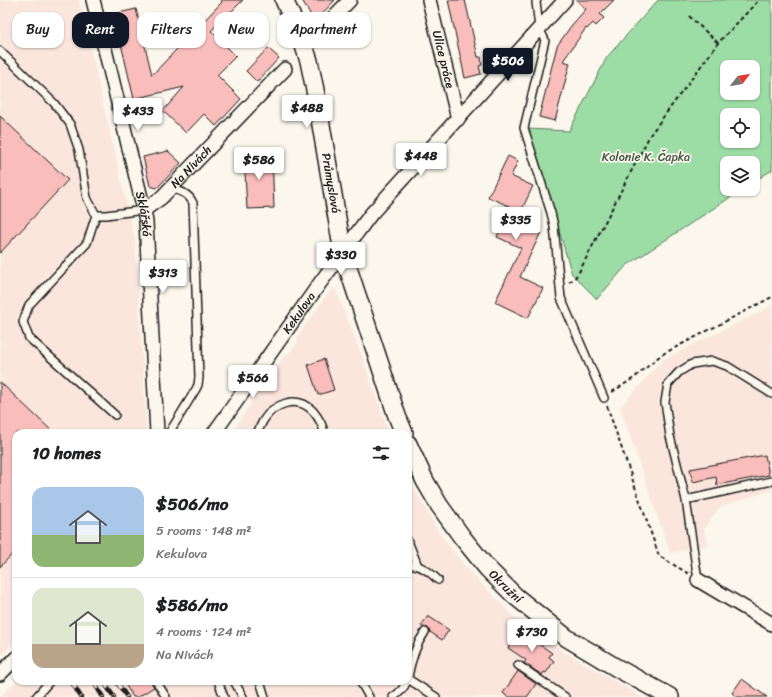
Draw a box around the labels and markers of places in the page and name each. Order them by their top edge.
pin: $506 [484,48,532,82]
pin: $488 [283,95,331,129]
pin: $433 [114,98,162,132]
pin: $448 [397,143,445,177]
pin: $586 [235,147,283,181]
pin: $335 [492,207,540,241]
pin: $330 [317,242,365,276]
pin: $313 [139,260,187,294]
pin: $566 [229,365,277,399]
pin: $730 [508,619,556,653]

